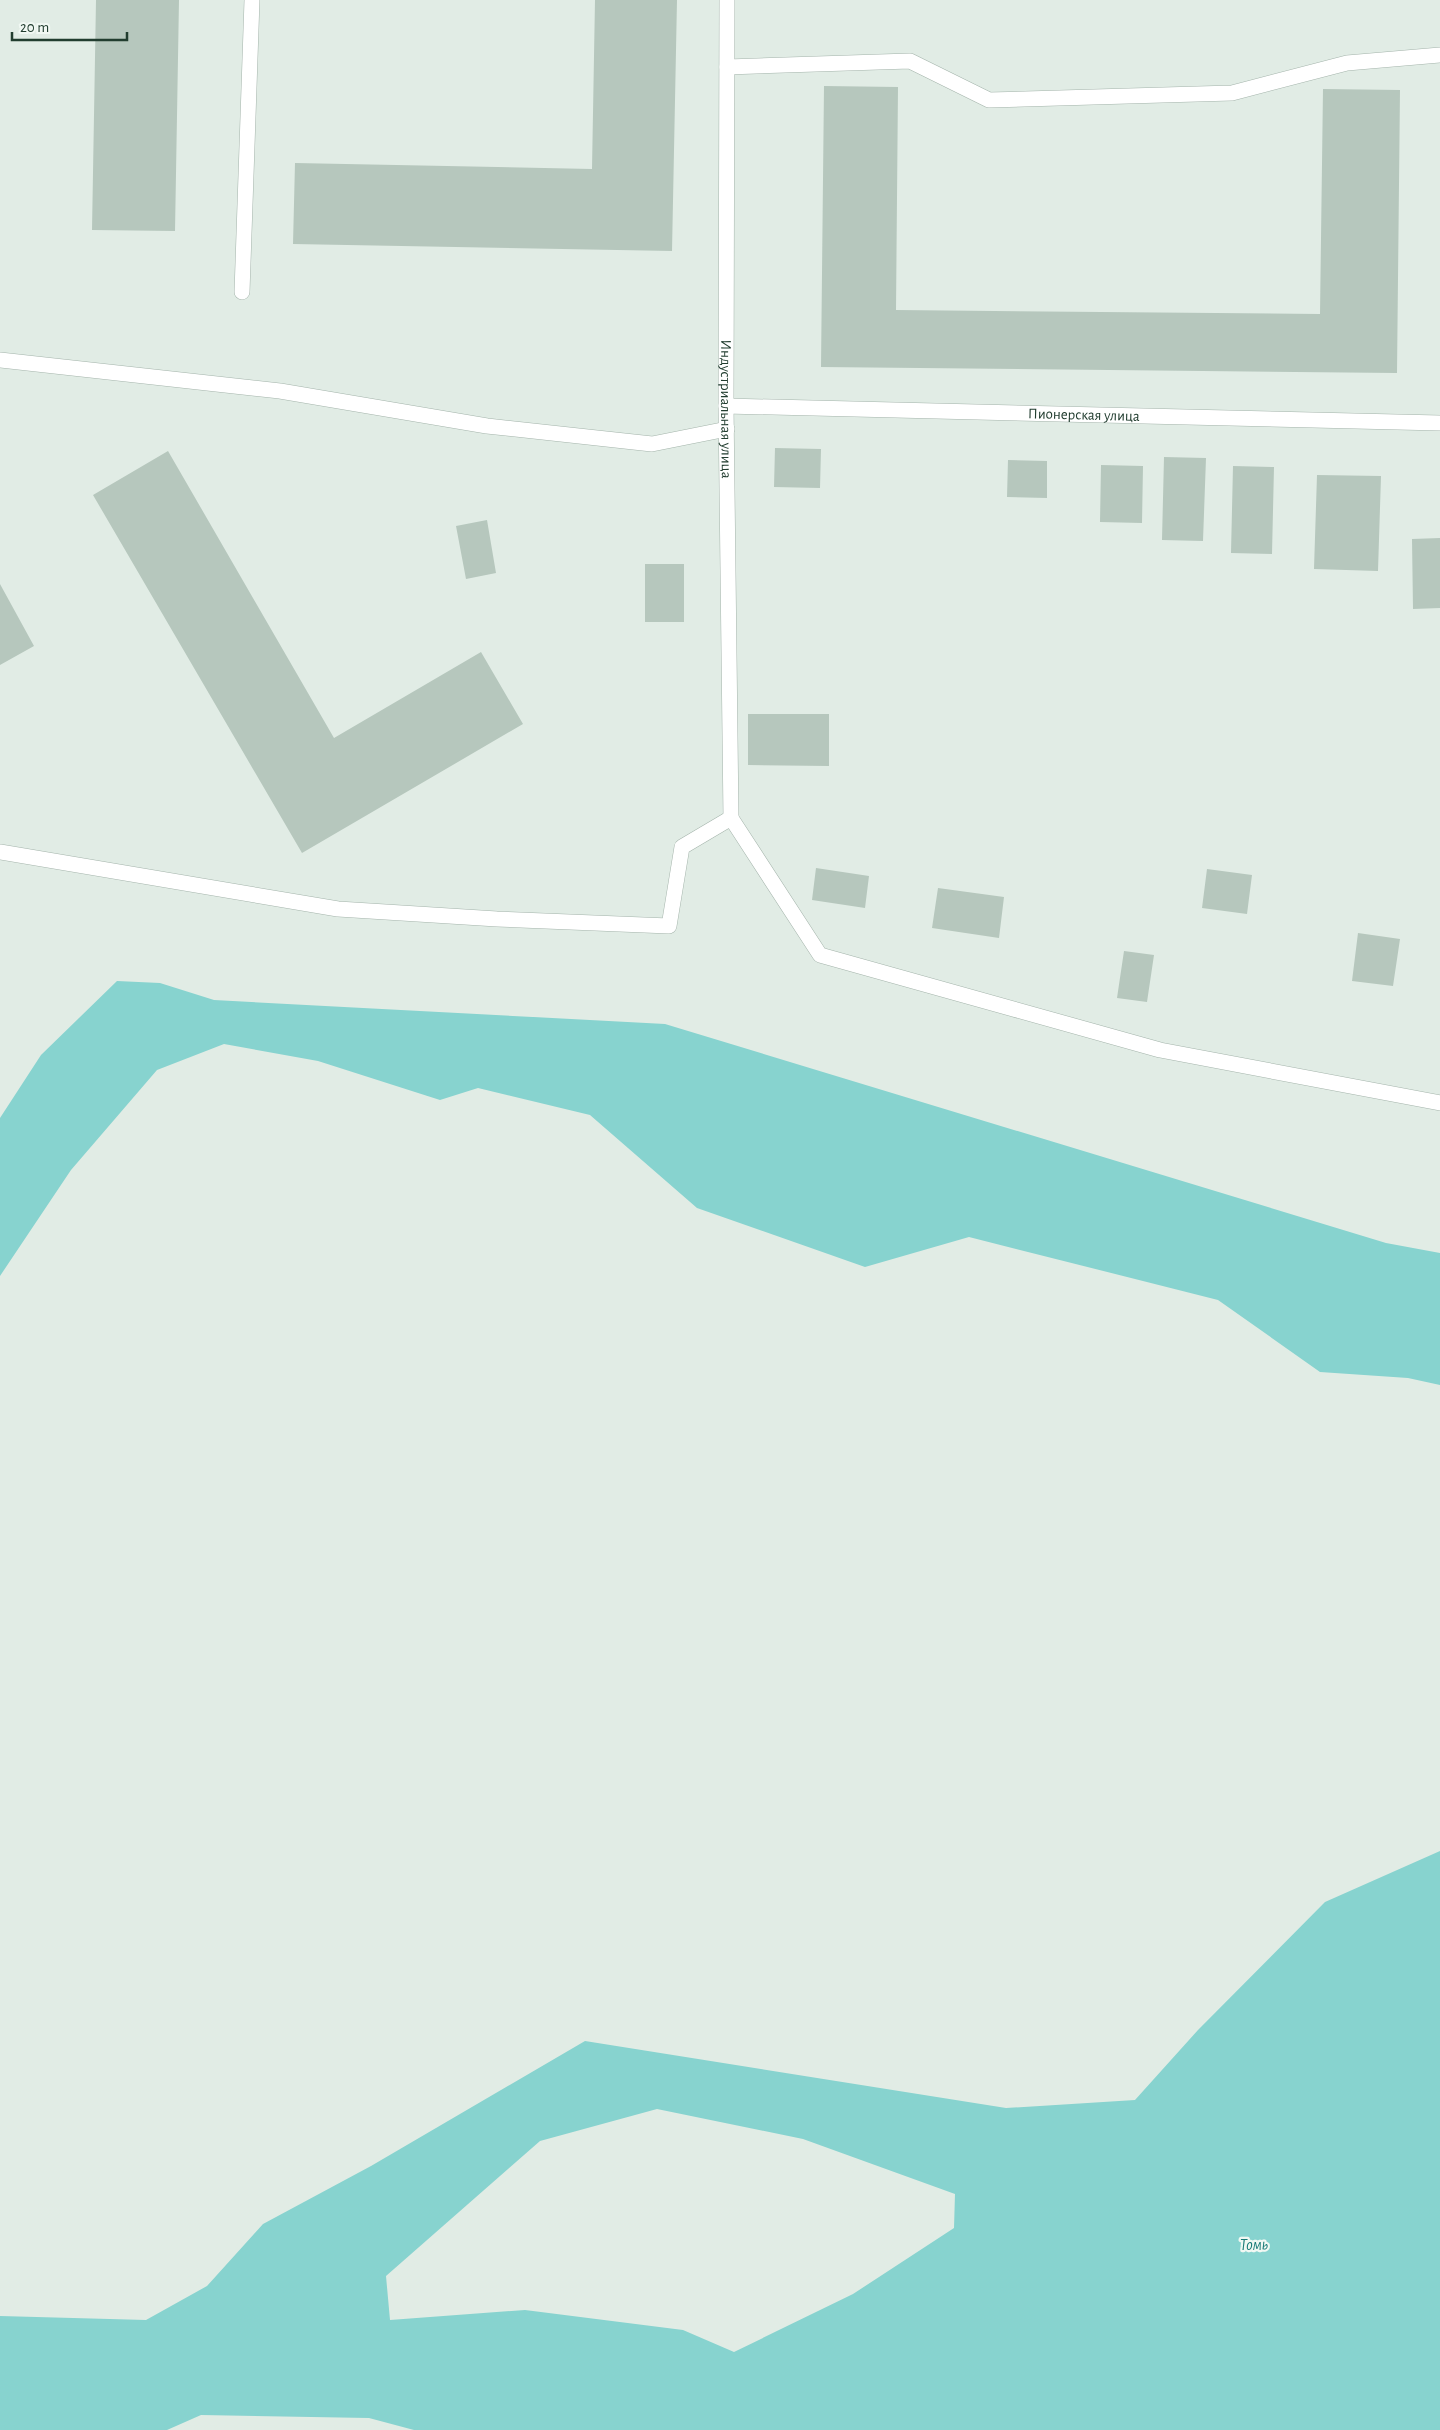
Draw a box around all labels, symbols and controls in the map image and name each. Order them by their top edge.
scale bar [12,10,128,42]
text: 20 m [20,20,49,35]
street label: Индустриальная улица [718,340,734,479]
street label: Пионерская улица [1028,406,1140,424]
water label: Томь [1240,2237,1268,2253]

